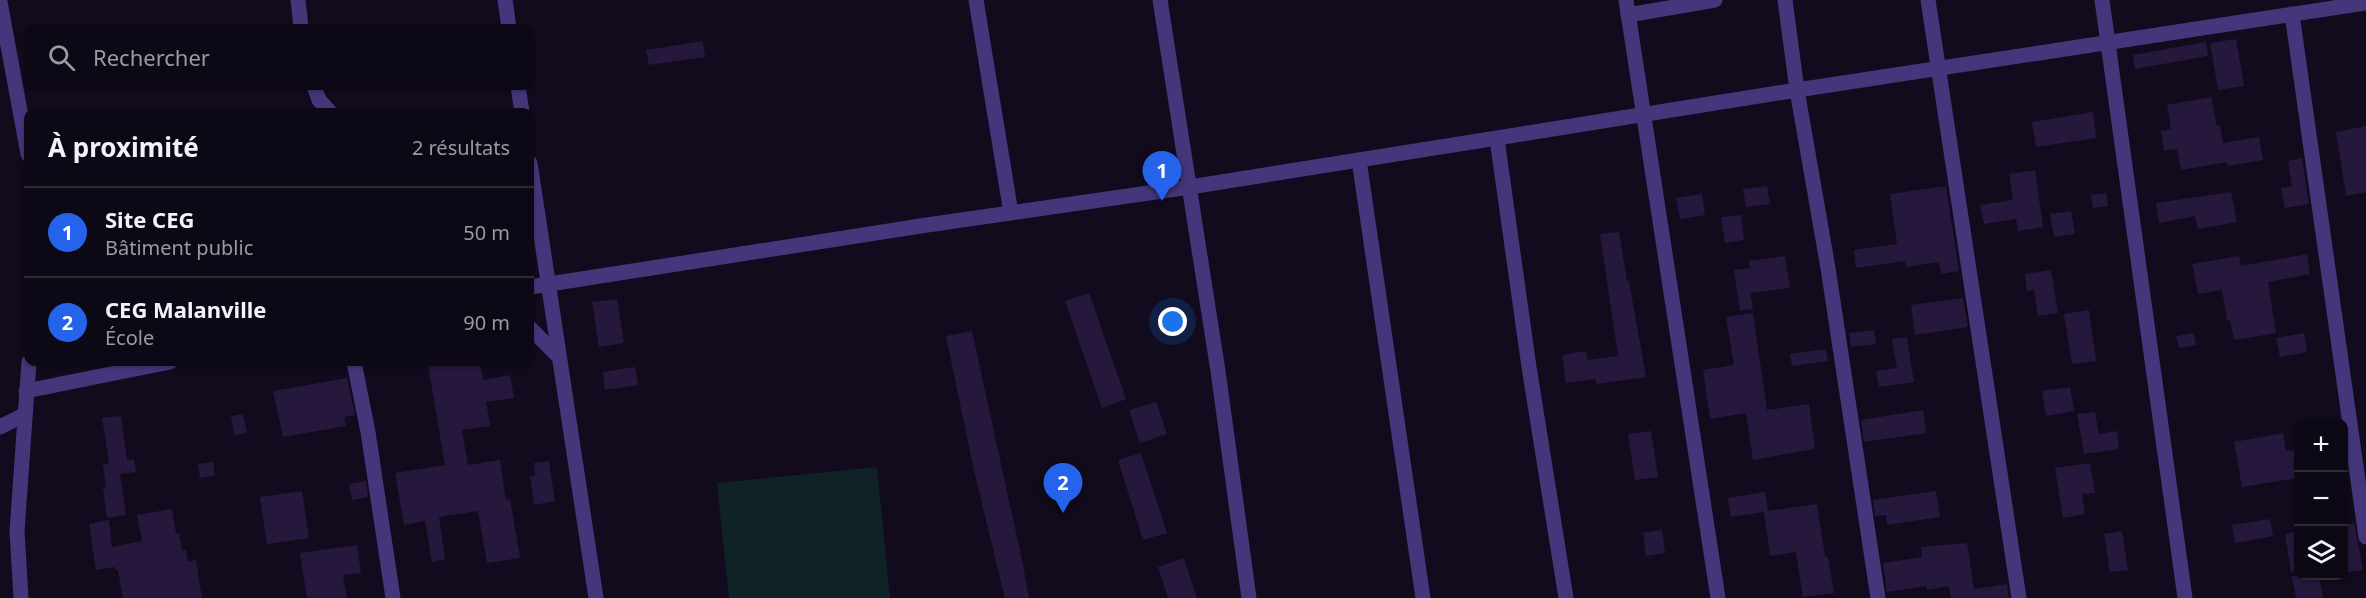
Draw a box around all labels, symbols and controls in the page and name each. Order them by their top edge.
search box [24,24,534,90]
icon: search [45,41,78,74]
text: Rechercher [93,42,210,72]
text: À proximité [48,129,199,165]
text: 2 résultats [412,134,510,161]
pin: 1 [1142,152,1182,201]
text: Site CEG [105,204,194,234]
text: 1 [62,219,73,246]
text: 50 m [463,219,510,246]
text: Bâtiment public [105,234,253,261]
text: CEG Malanville [105,294,266,324]
your location [1158,307,1187,336]
text: 2 [62,309,73,336]
text: 90 m [463,309,510,336]
text: École [105,324,154,351]
map controls [2294,418,2348,580]
button: + [2294,418,2348,472]
pin: 2 [1044,464,1082,513]
button: − [2294,472,2348,526]
button: layers [2294,526,2348,580]

